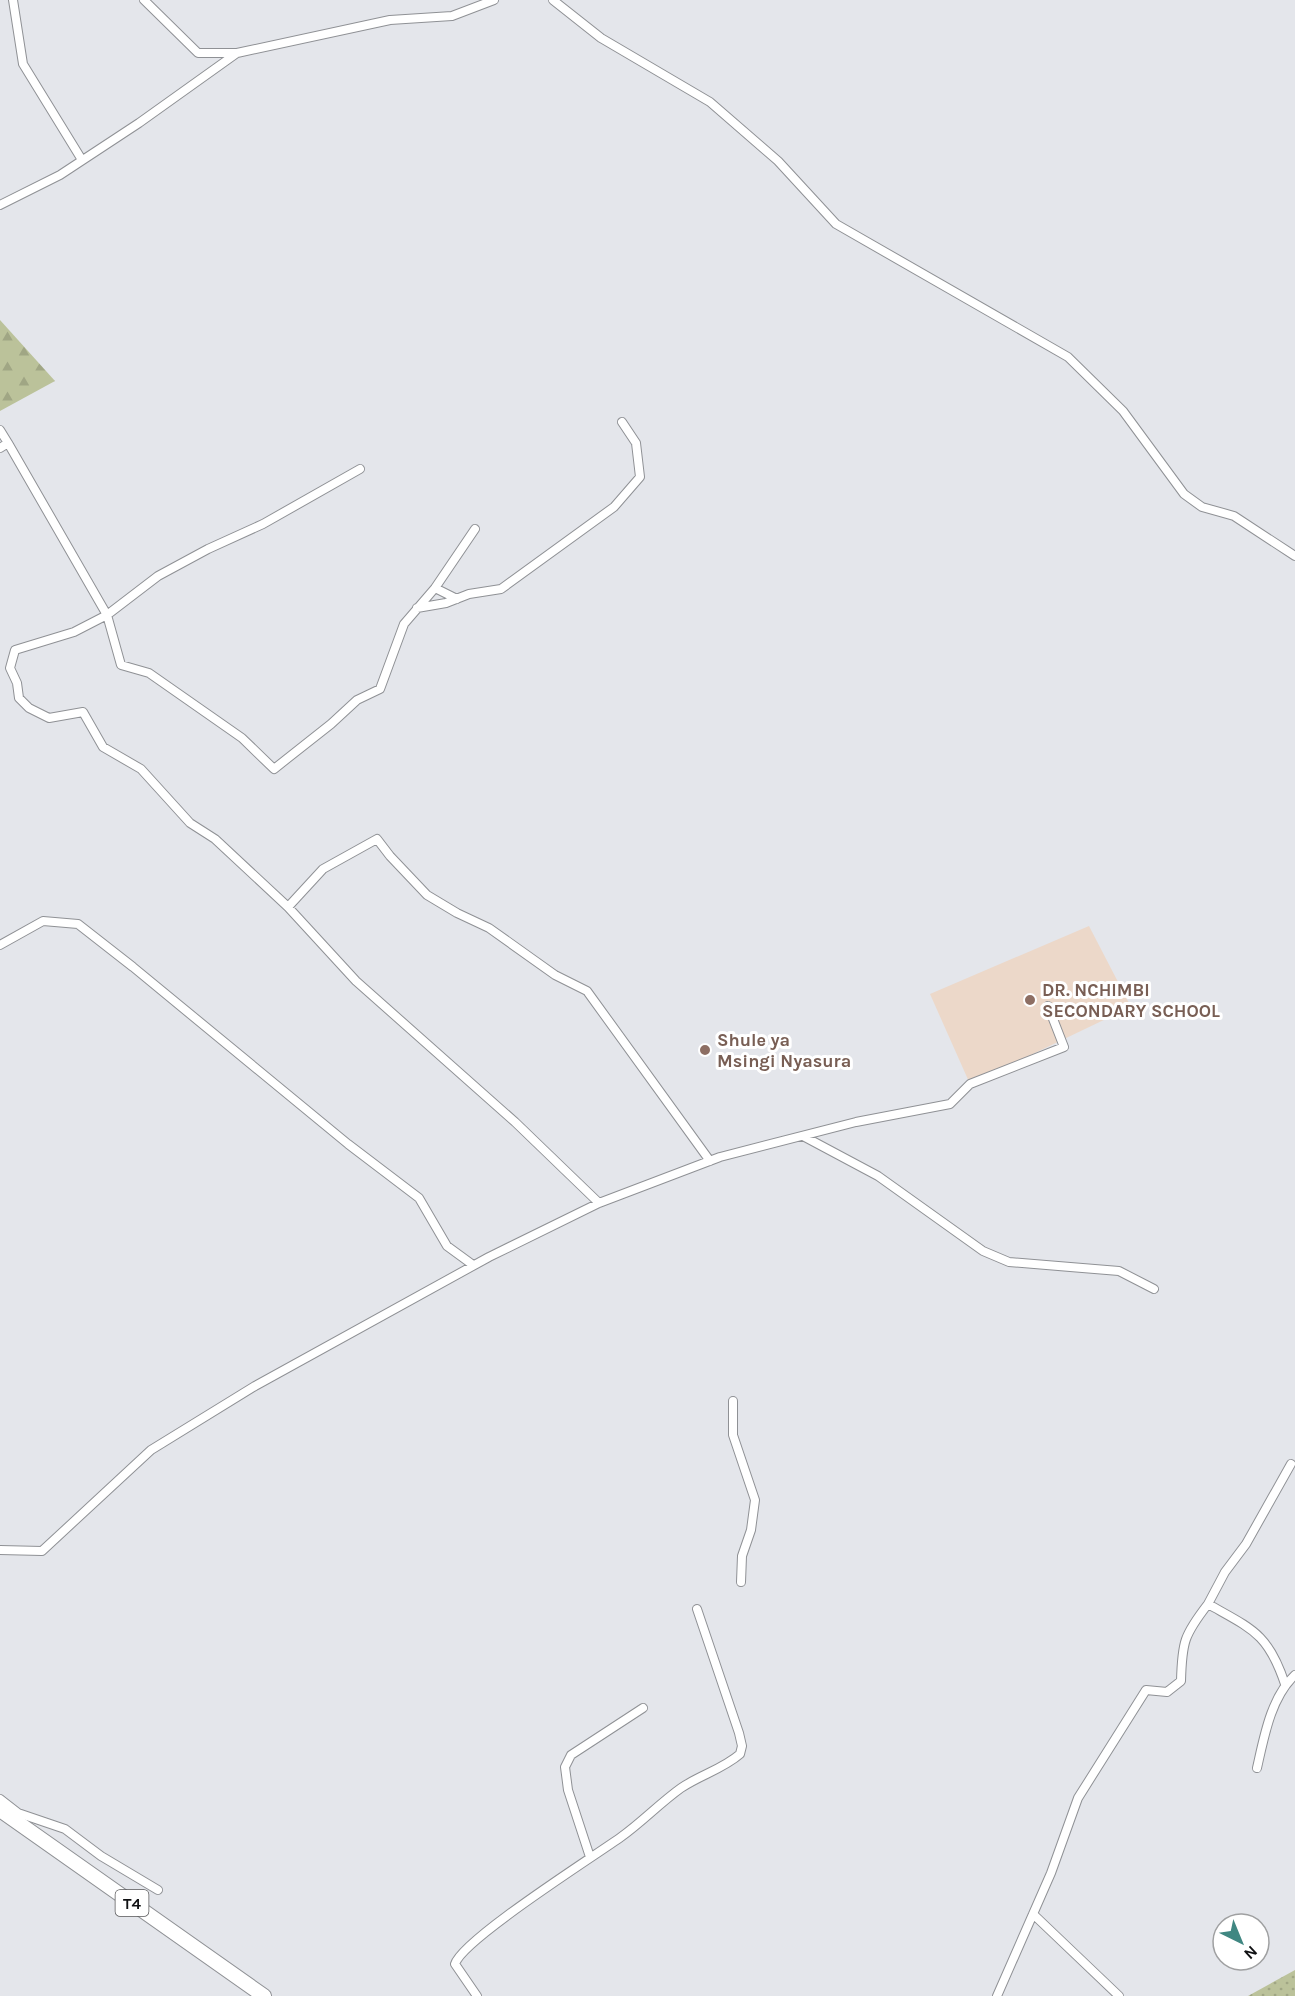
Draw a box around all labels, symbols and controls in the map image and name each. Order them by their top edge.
place label: DR. NCHIMBI SECONDARY SCHOOL [1042,979,1220,1022]
marker: DR. NCHIMBI SECONDARY SCHOOL [1023,993,1037,1007]
place label: Shule ya Msingi Nyasura [717,1029,851,1072]
marker: Shule ya Msingi Nyasura [698,1043,712,1057]
road number: T4 [116,1890,148,1916]
north arrow [1211,1912,1271,1972]
text: N [1240,1942,1262,1963]

